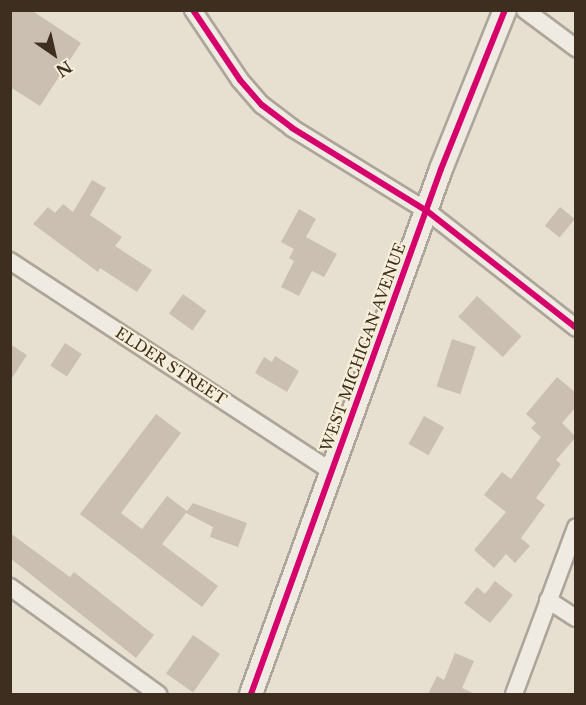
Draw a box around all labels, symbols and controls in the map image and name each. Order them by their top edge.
north arrow [24,24,84,84]
text: N [52,56,76,81]
street label: WEST MICHIGAN AVENUE [317,240,409,454]
street label: ELDER STREET [112,323,230,409]

